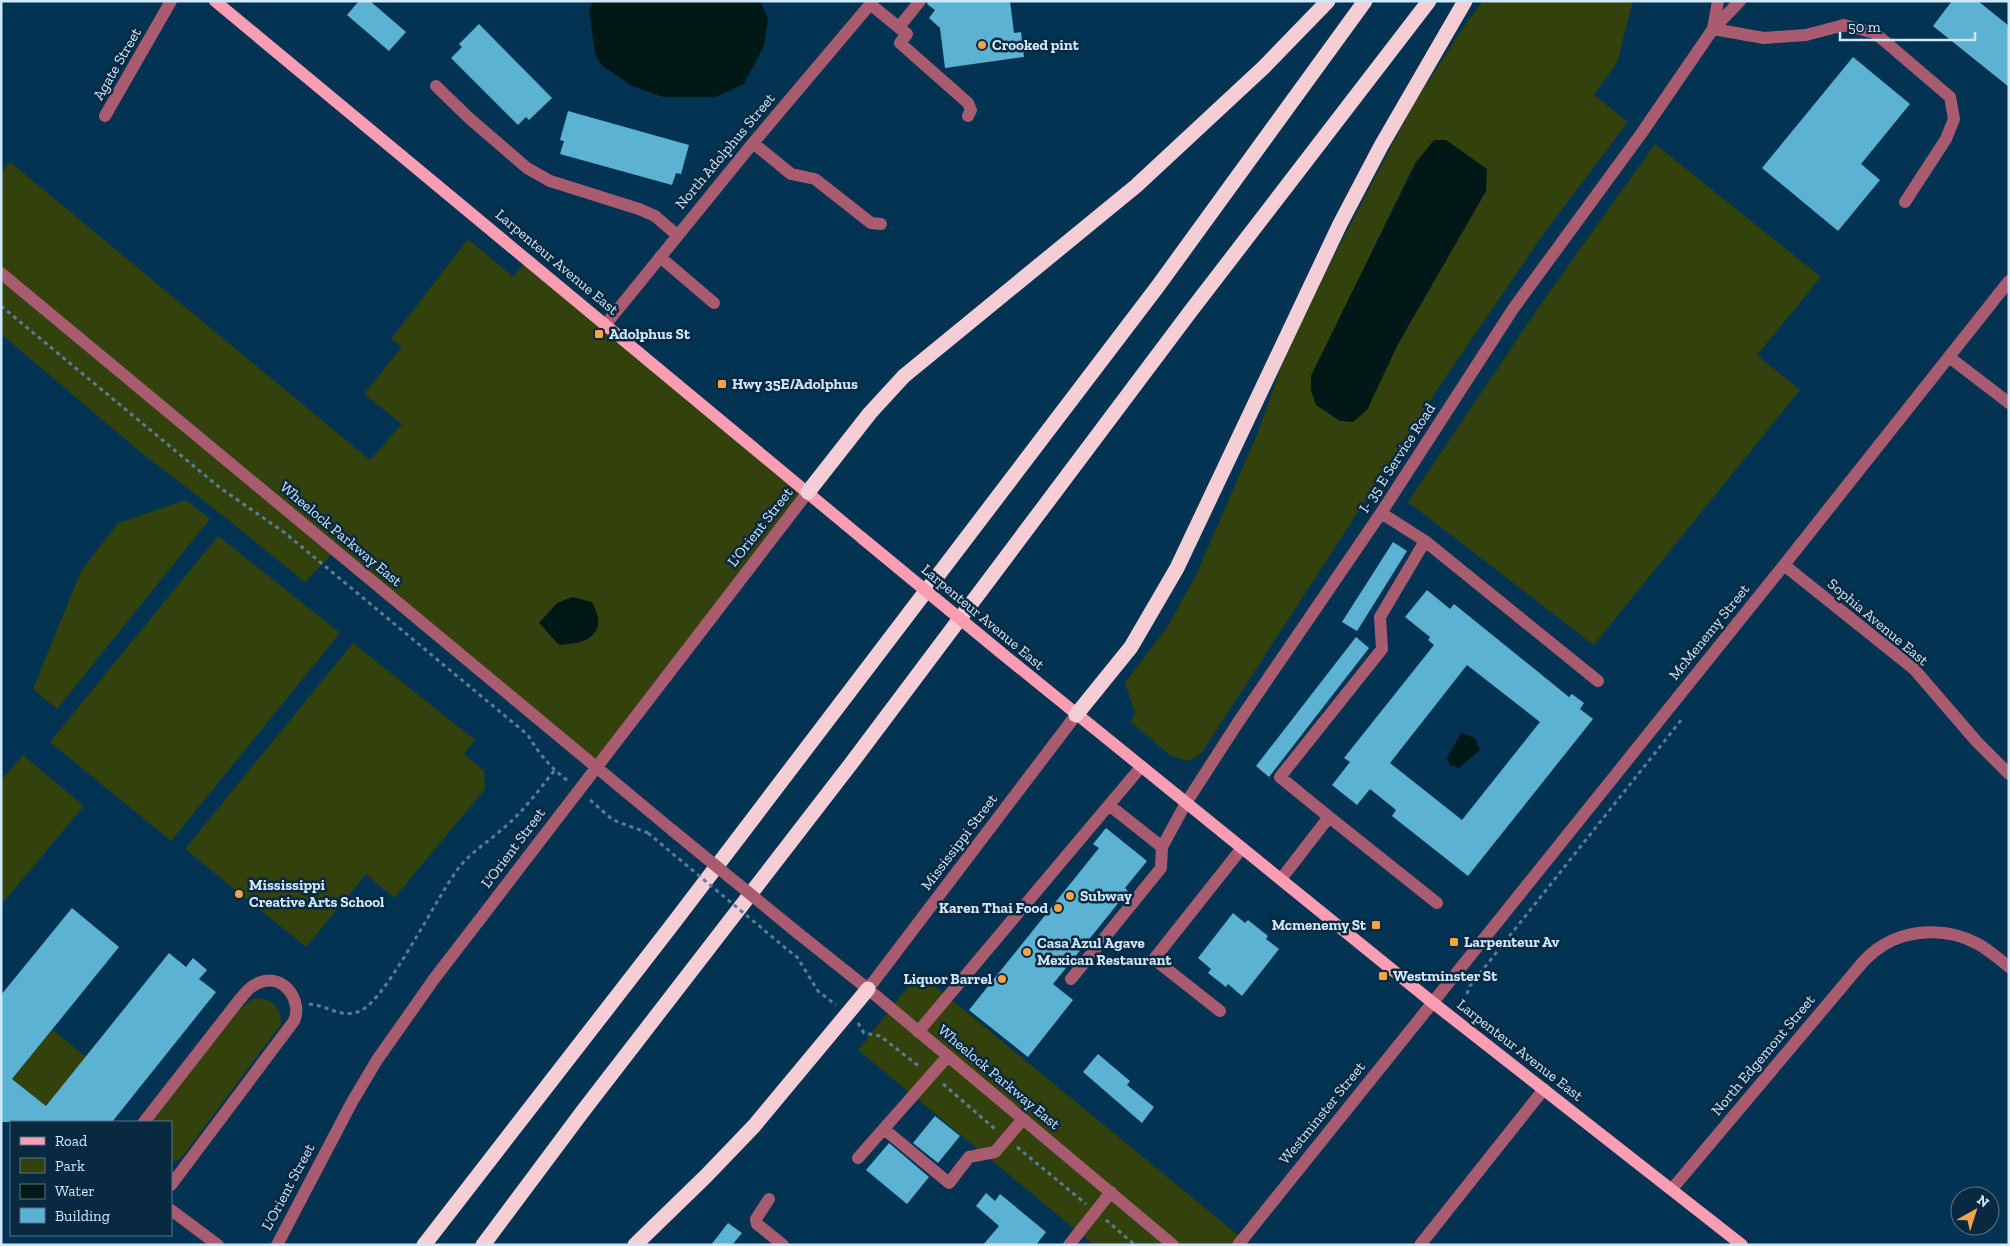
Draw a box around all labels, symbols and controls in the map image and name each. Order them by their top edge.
scale bar [1840,10,1975,42]
text: 50 m [1848,18,1881,36]
street label: Agate Street [89,24,145,103]
place label: Crooked pint [992,36,1080,54]
marker: Crooked pint [976,39,988,51]
street label: North Adolphus Street [671,89,779,213]
street label: Larpenteur Avenue East [492,205,622,319]
place label: Adolphus St [609,325,691,343]
marker: Adolphus St [593,328,605,340]
place label: Hwy 35E/Adolphus [732,375,858,393]
marker: Hwy 35E/Adolphus [716,378,728,390]
street label: I- 35 E Service Road [1355,399,1439,516]
street label: Wheelock Parkway East [276,478,406,590]
street label: L'Orient Street [724,484,797,570]
street label: Larpenteur Avenue East [918,560,1048,674]
street label: Sophia Avenue East [1824,575,1932,670]
street label: McMenemy Street [1665,580,1753,684]
street label: Mississippi Street [917,790,1001,894]
street label: L'Orient Street [477,804,549,892]
place label: Mississippi Creative Arts School [249,876,384,911]
place label: Subway [1080,887,1132,905]
marker: Mississippi Creative Arts School [233,888,245,900]
marker: Subway [1064,890,1076,902]
place label: Karen Thai Food [939,899,1048,917]
marker: Karen Thai Food [1052,902,1064,914]
place label: Mcmenemy St [1272,916,1367,934]
marker: Mcmenemy St [1370,919,1382,931]
place label: Larpenteur Av [1464,933,1560,951]
place label: Casa Azul Agave Mexican Restaurant [1037,934,1172,969]
marker: Larpenteur Av [1448,936,1460,948]
marker: Casa Azul Agave Mexican Restaurant [1021,946,1033,958]
place label: Westminster St [1393,967,1498,985]
place label: Liquor Barrel [903,970,992,988]
marker: Westminster St [1377,970,1389,982]
marker: Liquor Barrel [996,973,1008,985]
street label: North Edgemont Street [1707,991,1819,1119]
street label: Larpenteur Avenue East [1453,995,1587,1105]
street label: Wheelock Parkway East [934,1021,1064,1133]
street label: Westminster Street [1275,1058,1369,1168]
legend [10,1121,172,1236]
text: Road [55,1132,88,1150]
street label: L'Orient Street [258,1140,319,1233]
text: Park [55,1157,85,1175]
text: Water [55,1182,95,1200]
north arrow [1950,1186,2000,1236]
text: N [1973,1191,1993,1211]
text: Building [55,1207,110,1225]

